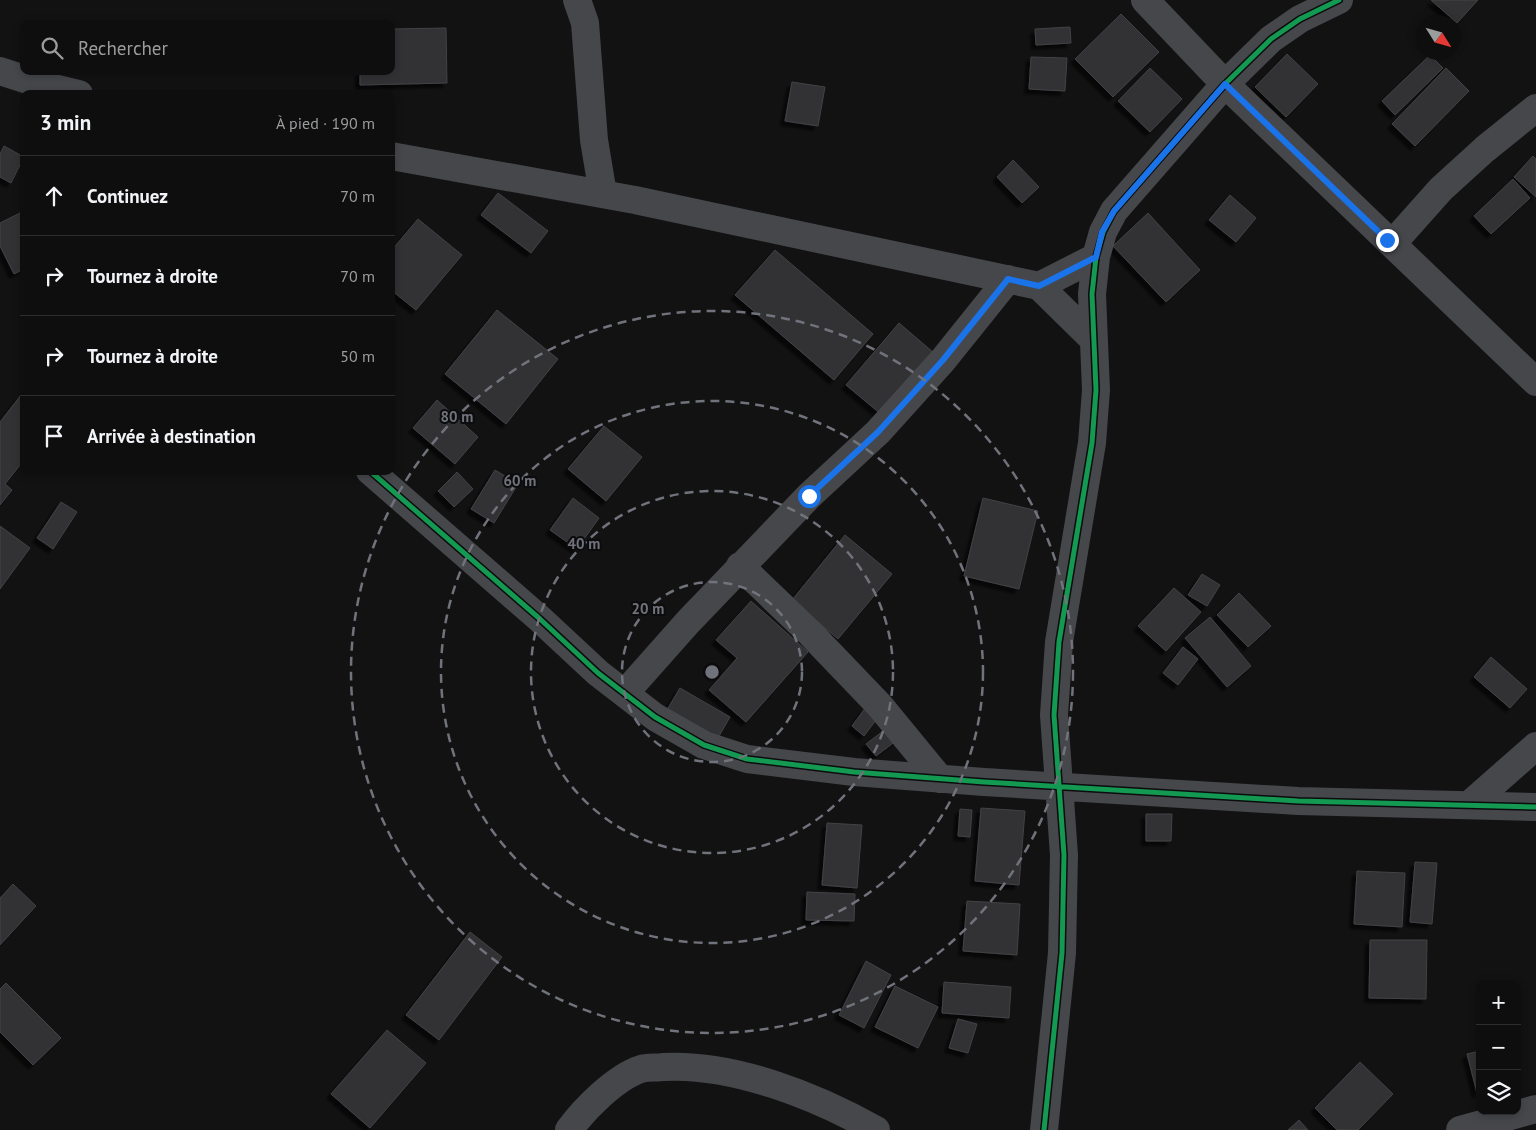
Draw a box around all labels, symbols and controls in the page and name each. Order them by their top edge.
north arrow [1416,15,1461,60]
search box [20,20,395,75]
icon: search [38,34,66,62]
text: Rechercher [78,36,168,60]
text: 3 min [40,109,91,136]
text: À pied · 190 m [276,113,375,133]
icon: ahead [40,182,68,210]
text: Continuez [87,184,168,208]
text: 70 m [340,186,375,206]
route end [1376,229,1399,252]
icon: right [40,262,68,290]
text: Tournez à droite [87,264,218,288]
text: 70 m [340,266,375,286]
icon: right [40,342,68,370]
text: Tournez à droite [87,344,218,368]
text: 50 m [340,346,375,366]
text: 80 m [441,407,473,426]
icon: arrive [40,422,68,450]
text: Arrivée à destination [87,424,256,448]
text: 60 m [504,471,536,490]
route start [798,485,821,508]
text: 40 m [568,534,600,553]
text: 20 m [632,599,664,618]
centre of rings [703,663,721,681]
map controls [1476,980,1521,1115]
button: + [1476,980,1521,1025]
button: − [1476,1025,1521,1070]
button: layers [1476,1070,1521,1115]

